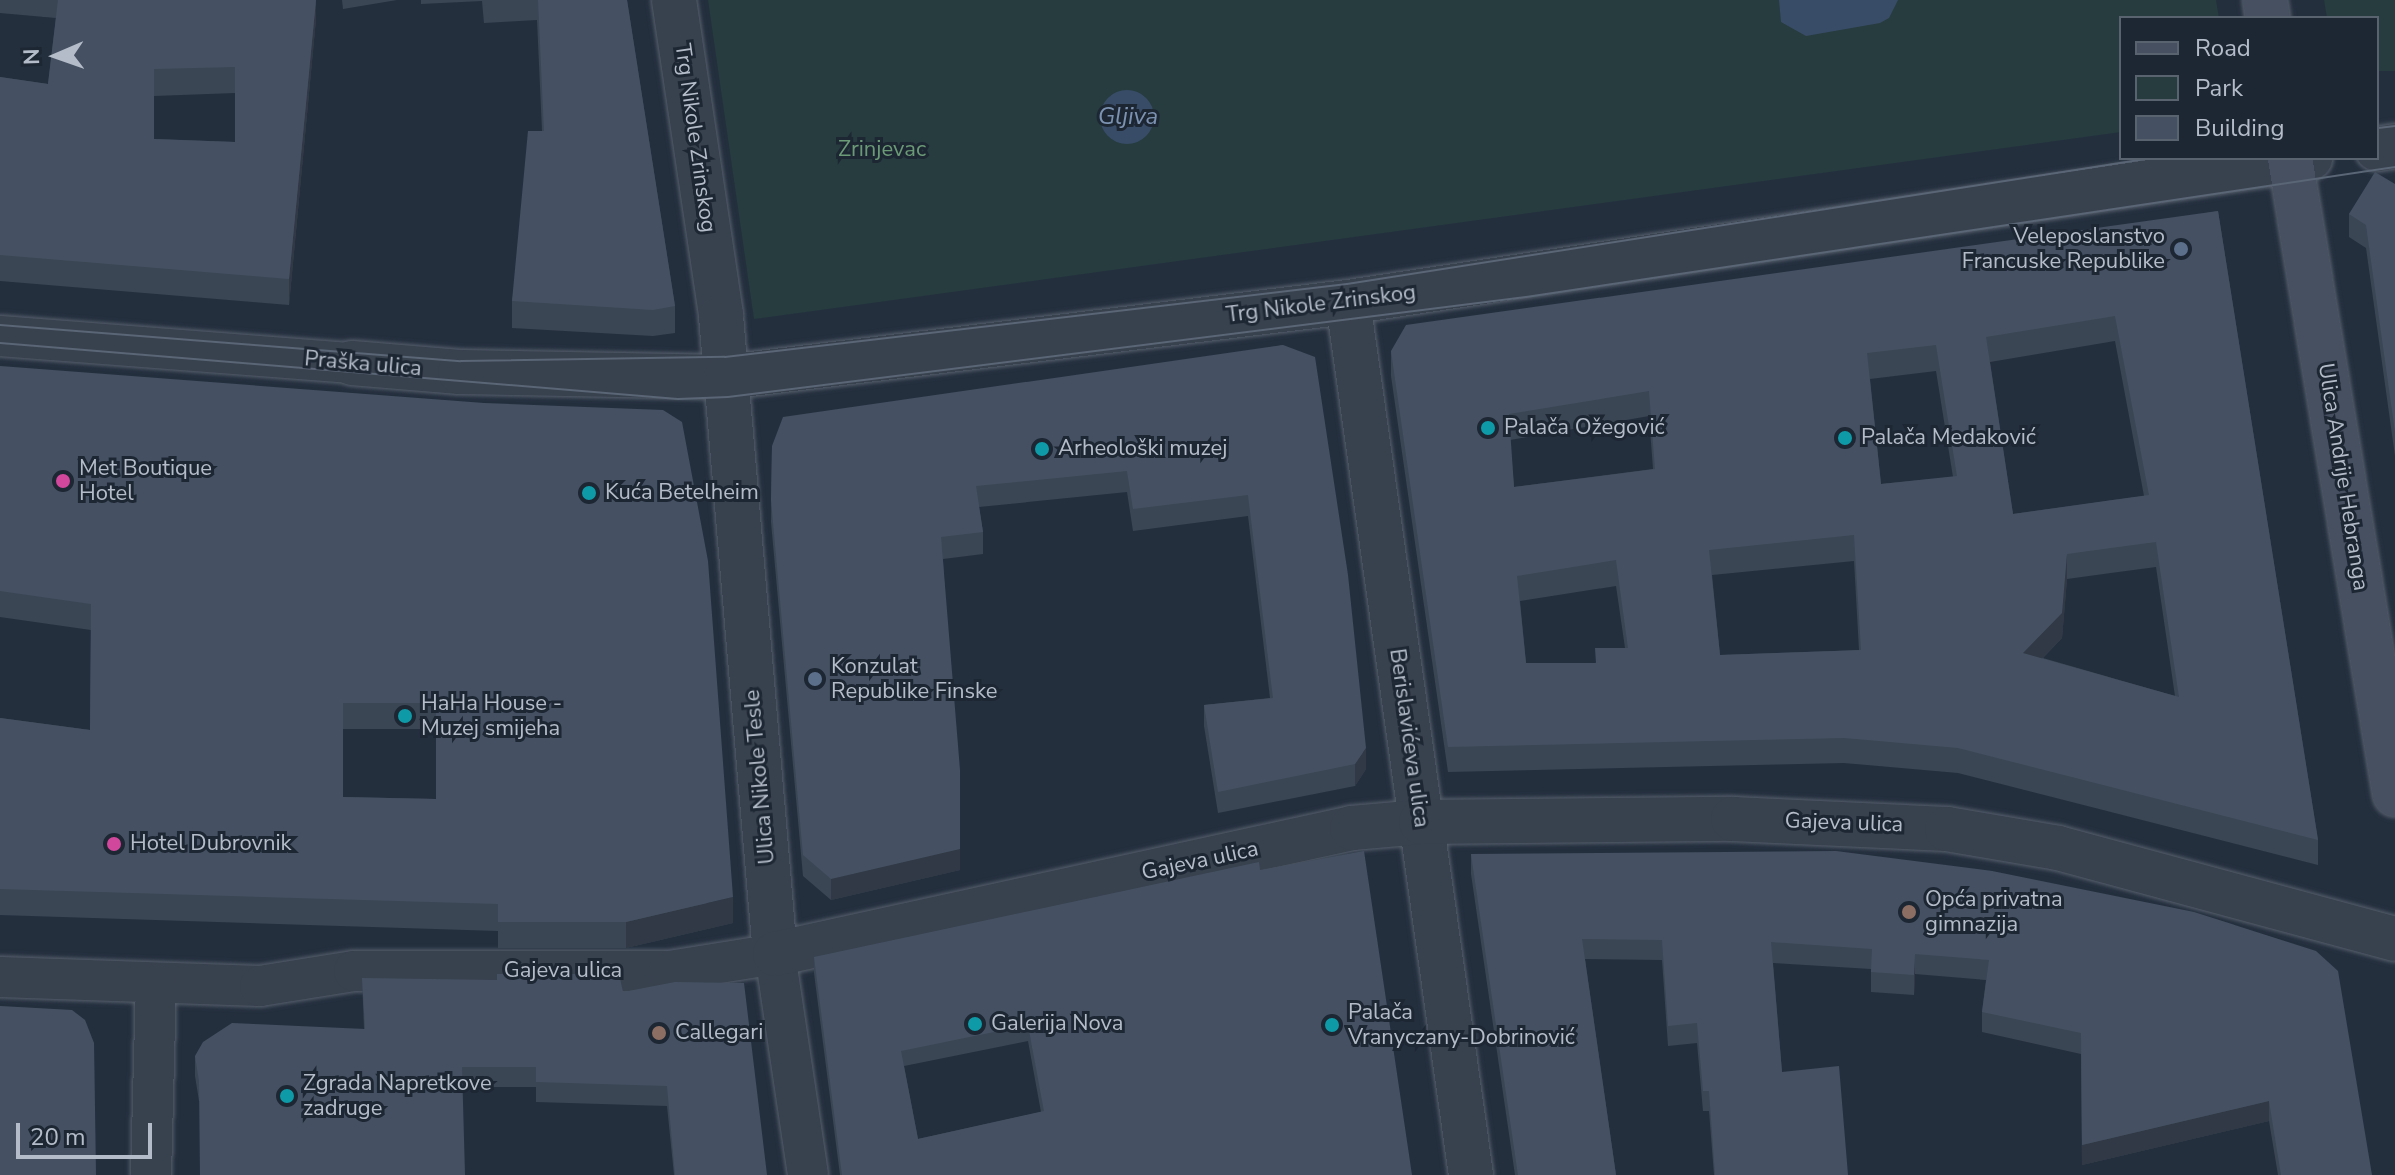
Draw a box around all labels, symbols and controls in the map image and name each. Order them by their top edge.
north arrow [16,16,96,96]
legend [2119,16,2379,160]
text: Road [2195,32,2251,64]
street label: Trg Nikole Zrinskog [669,42,721,234]
text: N [17,48,47,66]
text: Park [2195,72,2243,104]
water label: Gljiva [1098,103,1158,131]
text: Building [2195,112,2285,144]
park label: Zrinjevac [838,137,926,163]
place label: Veleposlanstvo Francuske Republike [1962,223,2165,274]
marker: Veleposlanstvo Francuske Republike [2172,240,2190,258]
street label: Trg Nikole Zrinskog [1225,279,1417,329]
street label: Praška ulica [303,346,423,382]
street label: Ulica Andrije Hebranga [2312,362,2374,592]
place label: Palača Ožegović [1504,415,1665,441]
marker: Palača Ožegović [1479,419,1497,437]
place label: Palača Medaković [1861,425,2036,451]
marker: Palača Medaković [1836,429,1854,447]
place label: Arheološki muzej [1058,436,1227,462]
marker: Arheološki muzej [1033,440,1051,458]
place label: Met Boutique Hotel [79,455,212,506]
marker: Met Boutique Hotel [54,472,72,490]
place label: Kuća Betelheim [605,480,759,506]
marker: Kuća Betelheim [580,484,598,502]
street label: Berislavićeva ulica [1383,647,1435,829]
place label: Konzulat Republike Finske [831,653,998,704]
marker: Konzulat Republike Finske [806,670,824,688]
street label: Ulica Nikole Tesle [739,689,781,865]
place label: HaHa House - Muzej smijeha [421,690,562,742]
marker: HaHa House - Muzej smijeha [396,707,414,725]
street label: Gajeva ulica [1784,808,1904,838]
place label: Hotel Dubrovnik [130,831,292,857]
marker: Hotel Dubrovnik [105,835,123,853]
street label: Gajeva ulica [1139,836,1261,886]
place label: Opća privatna gimnazija [1925,886,2063,938]
marker: Opća privatna gimnazija [1900,903,1918,921]
street label: Gajeva ulica [504,958,622,984]
place label: Palača Vranyczany-Dobrinović [1348,999,1575,1050]
place label: Galerija Nova [991,1011,1123,1037]
marker: Galerija Nova [966,1015,984,1033]
marker: Palača Vranyczany-Dobrinović [1323,1016,1341,1034]
place label: Callegari [675,1020,763,1046]
marker: Callegari [650,1024,668,1042]
place label: Zgrada Napretkove zadruge [303,1070,492,1122]
marker: Zgrada Napretkove zadruge [278,1087,296,1105]
scale bar [20,1107,156,1157]
text: 20 m [30,1121,86,1153]

